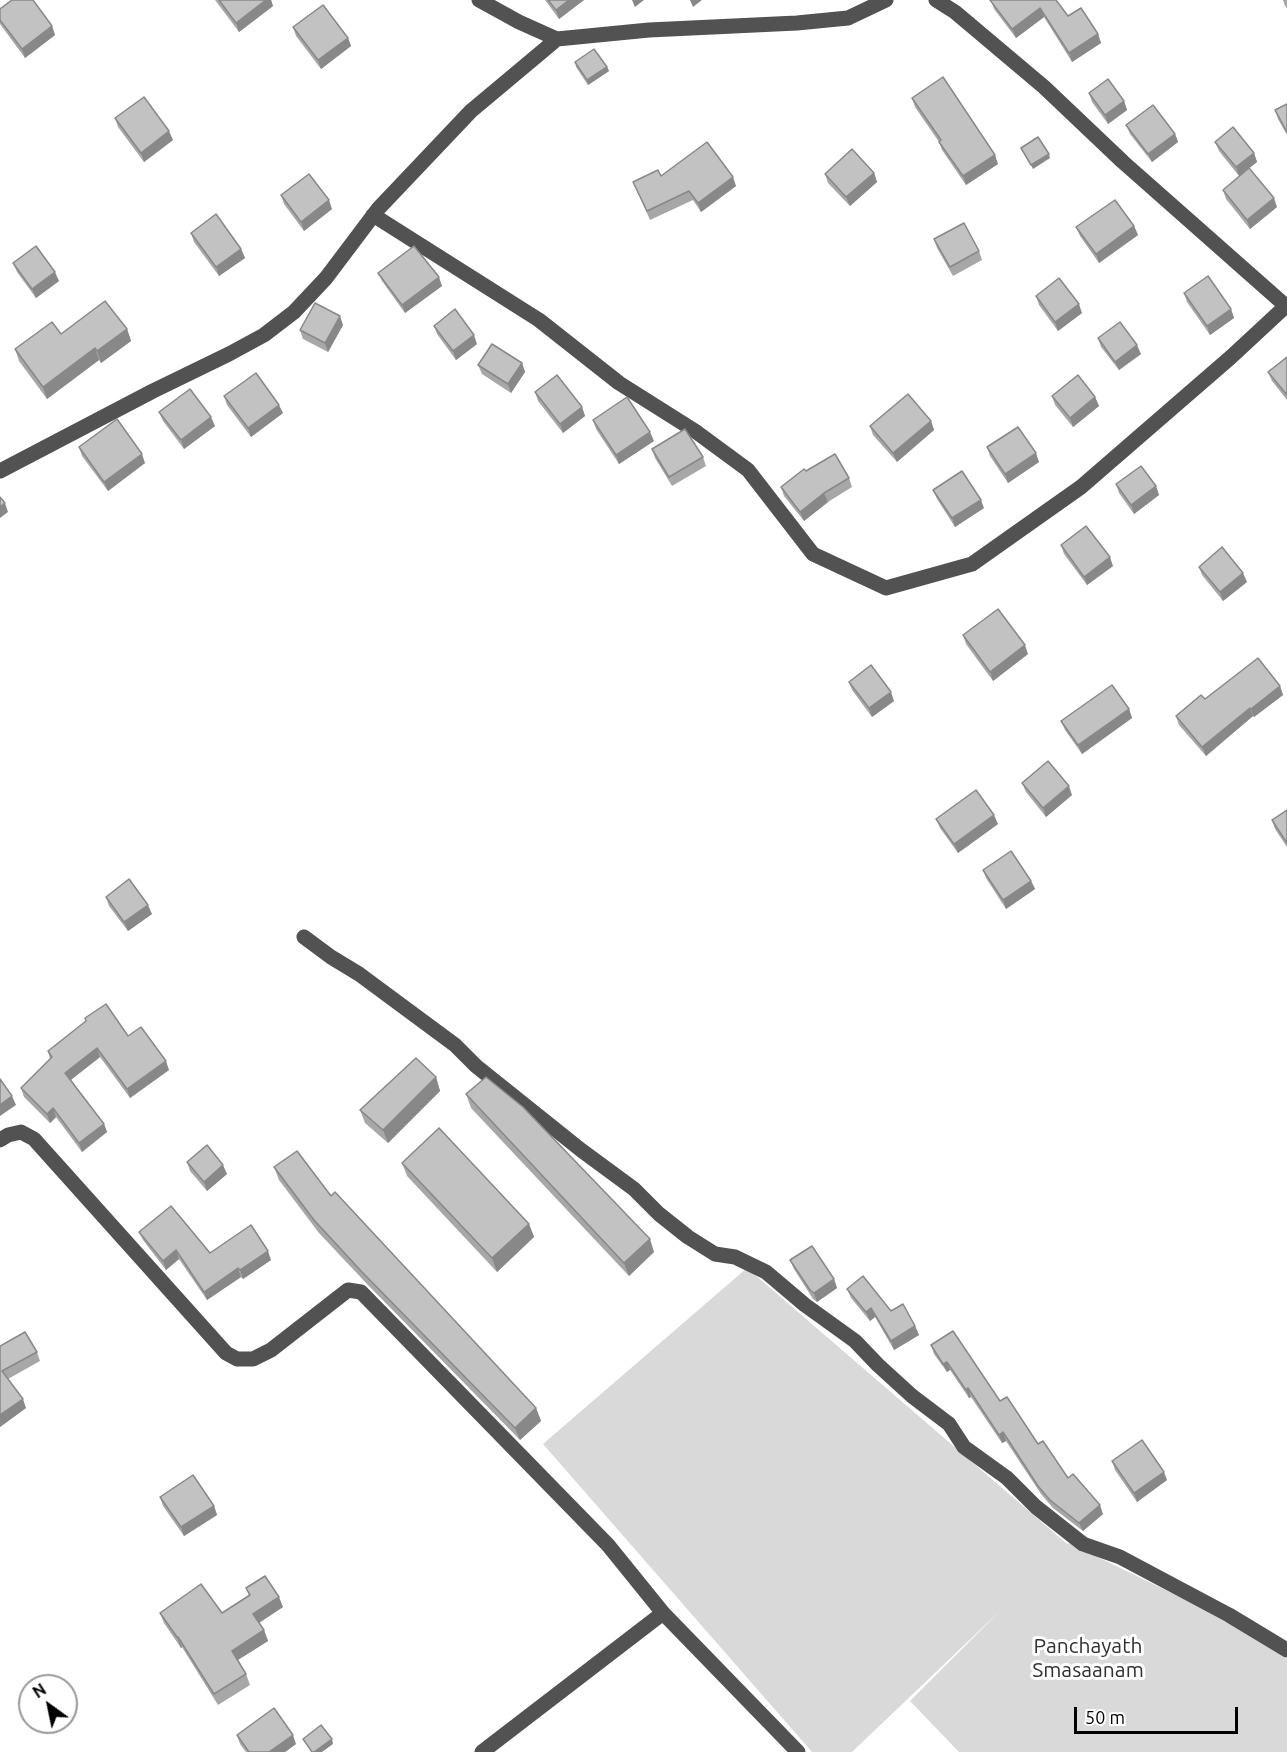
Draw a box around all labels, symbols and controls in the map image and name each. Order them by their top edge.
park label: Panchayath Smasaanam [1032,1633,1144,1683]
north arrow [18,1674,78,1734]
text: N [29,1680,49,1701]
scale bar [1077,1695,1240,1733]
text: 50 m [1085,1707,1125,1727]

